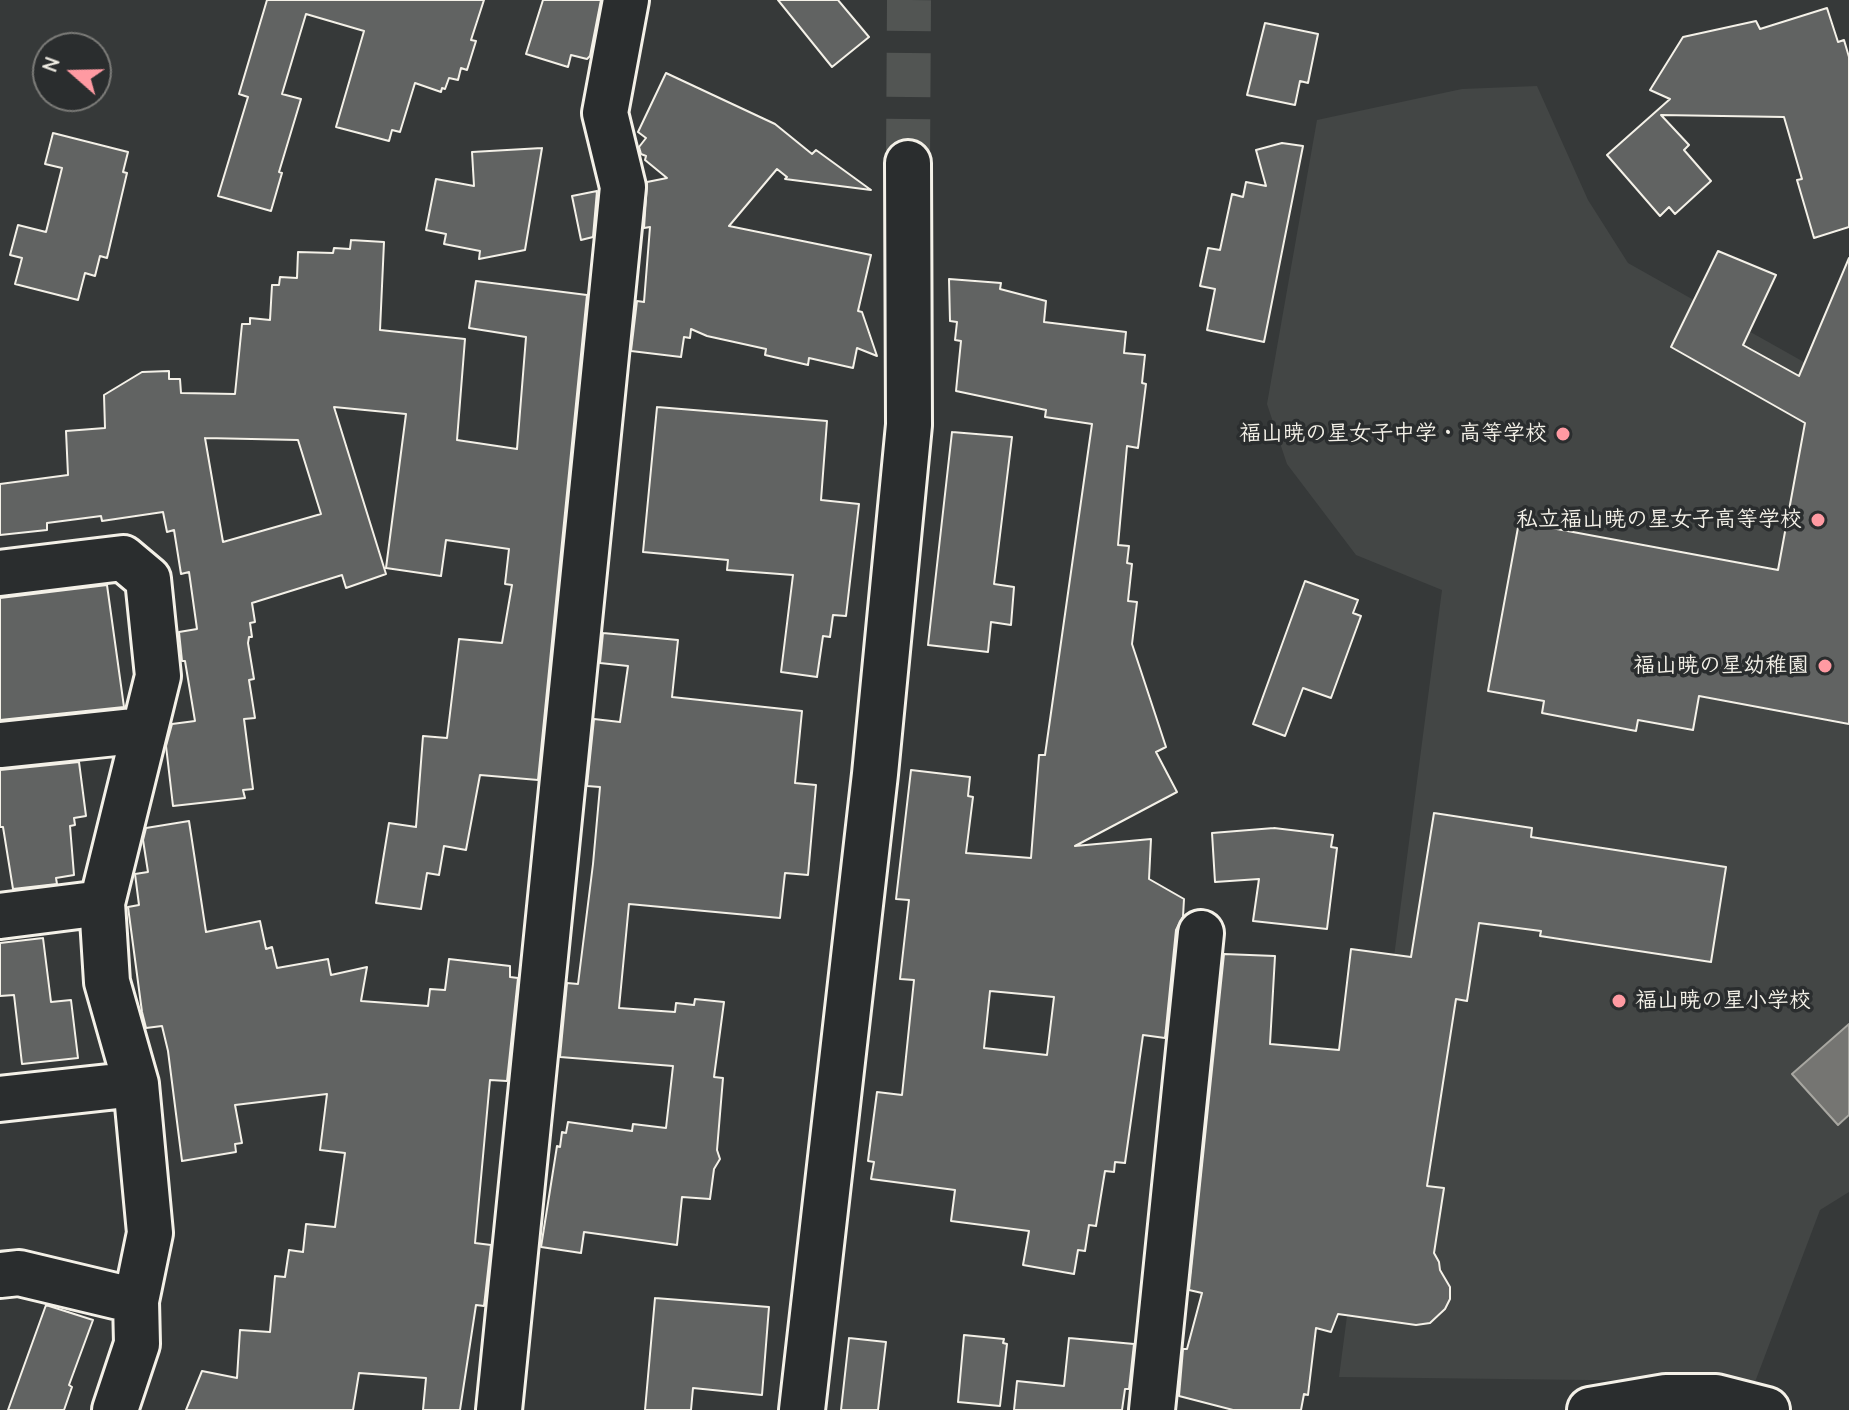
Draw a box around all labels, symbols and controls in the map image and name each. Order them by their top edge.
north arrow [32,32,112,112]
text: N [37,53,66,76]
place label: 福山暁の星女子中学・高等学校 [1239,421,1547,447]
marker: 福山暁の星女子中学・高等学校 [1554,425,1572,443]
place label: 私立福山暁の星女子高等学校 [1516,507,1802,533]
marker: 私立福山暁の星女子高等学校 [1809,511,1827,529]
place label: 福山暁の星幼稚園 [1633,653,1809,679]
marker: 福山暁の星幼稚園 [1816,657,1834,675]
place label: 福山暁の星小学校 [1635,988,1811,1014]
marker: 福山暁の星小学校 [1610,992,1628,1010]

